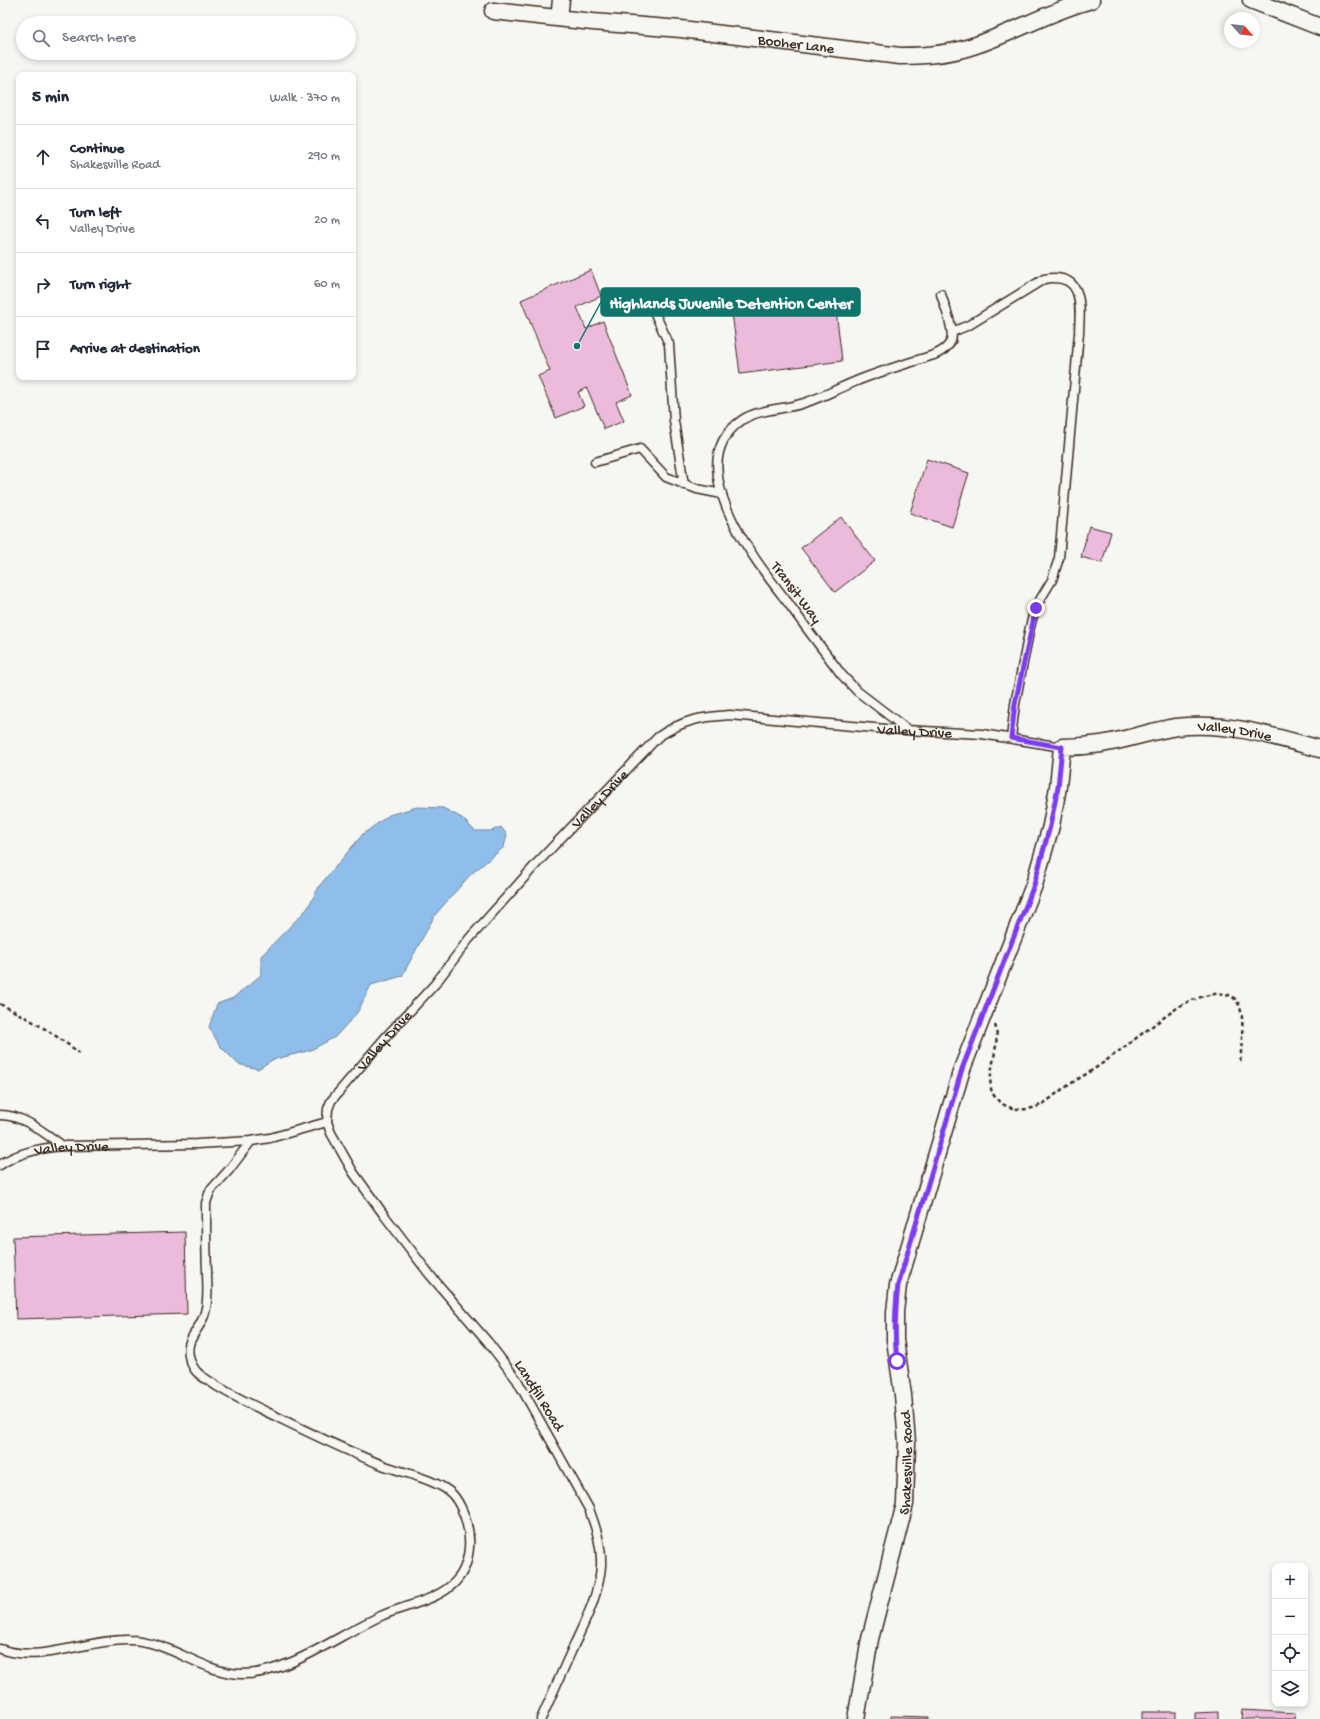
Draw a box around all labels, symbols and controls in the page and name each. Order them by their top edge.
north arrow [1224,12,1260,48]
search box [16,16,356,60]
icon: search [30,27,52,49]
text: Search here [62,29,136,47]
street label: Booher Lane [756,31,835,59]
text: 5 min [32,88,69,108]
text: Walk · 370 m [270,91,340,106]
text: Continue [70,140,124,158]
icon: ahead [32,146,54,168]
text: 290 m [307,149,340,164]
text: Shakesville Road [70,158,160,173]
text: Turn left [70,204,121,222]
icon: left [32,210,54,232]
text: 20 m [314,213,340,228]
text: Valley Drive [70,222,135,237]
icon: right [32,274,54,296]
text: Turn right [70,276,130,294]
text: 60 m [314,277,340,292]
callout: Highlands Juvenile Detention Center [601,288,860,316]
text: Highlands Juvenile Detention Center [609,296,855,315]
icon: arrive [32,338,54,360]
text: Arrive at destination [70,340,200,358]
street label: Transit Way [766,558,825,628]
route end [1027,599,1045,617]
street label: Valley Drive [1197,719,1274,747]
street label: Valley Drive [876,721,953,743]
street label: Valley Drive [567,766,633,834]
street label: Valley Drive [353,1007,417,1076]
street label: Valley Drive [32,1138,109,1161]
route start [888,1352,906,1370]
street label: Landfill Road [509,1357,568,1436]
street label: Shakesville Road [896,1409,918,1517]
map controls [1272,1563,1308,1707]
button: + [1272,1563,1308,1599]
button: − [1272,1599,1308,1635]
button: locate [1272,1635,1308,1671]
button: layers [1272,1671,1308,1707]

